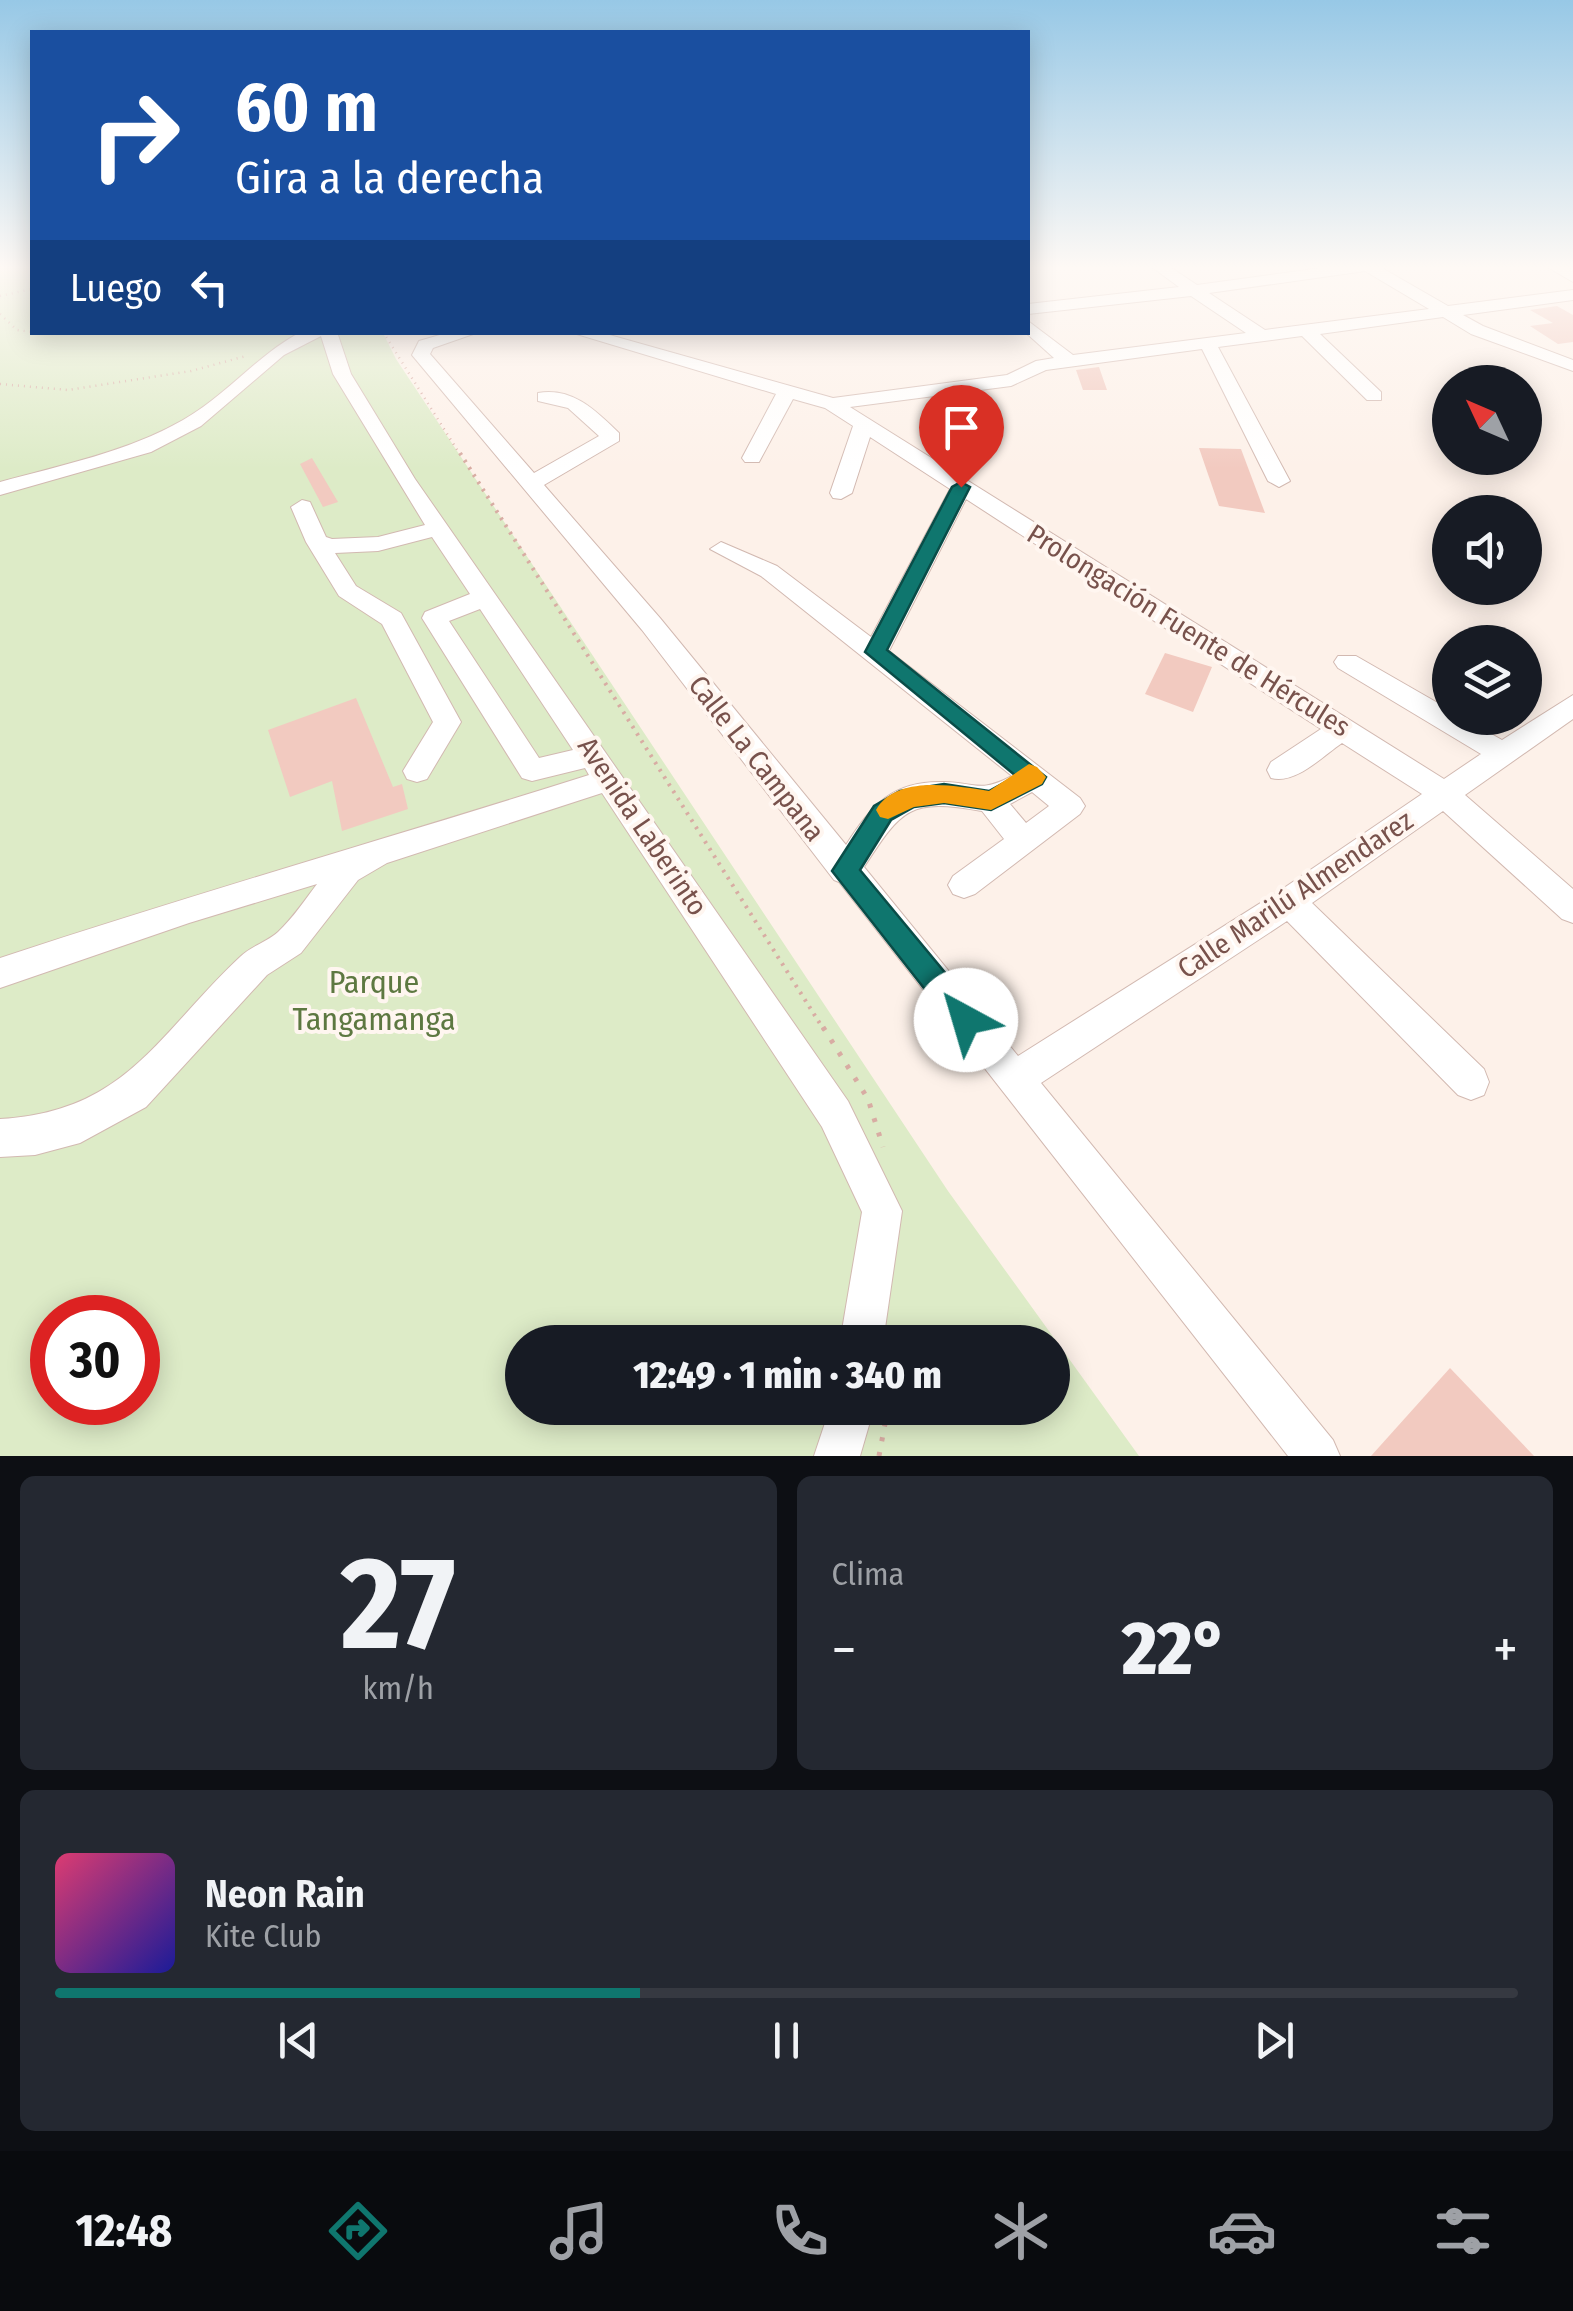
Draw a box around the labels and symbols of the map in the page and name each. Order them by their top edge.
north arrow [1432,365,1542,475]
pin [919,385,1004,488]
street label: Prolongación Fuente de Hércules [1021,517,1356,744]
street label: Calle La Campana [682,669,831,848]
street label: Avenida Laberinto [571,731,714,922]
street label: Calle Marilú Almendarez [1172,804,1419,985]
park label: Parque Tangamanga [292,963,456,1038]
position arrow [914,968,1018,1072]
speed limit sign: 30 [30,1295,160,1425]

